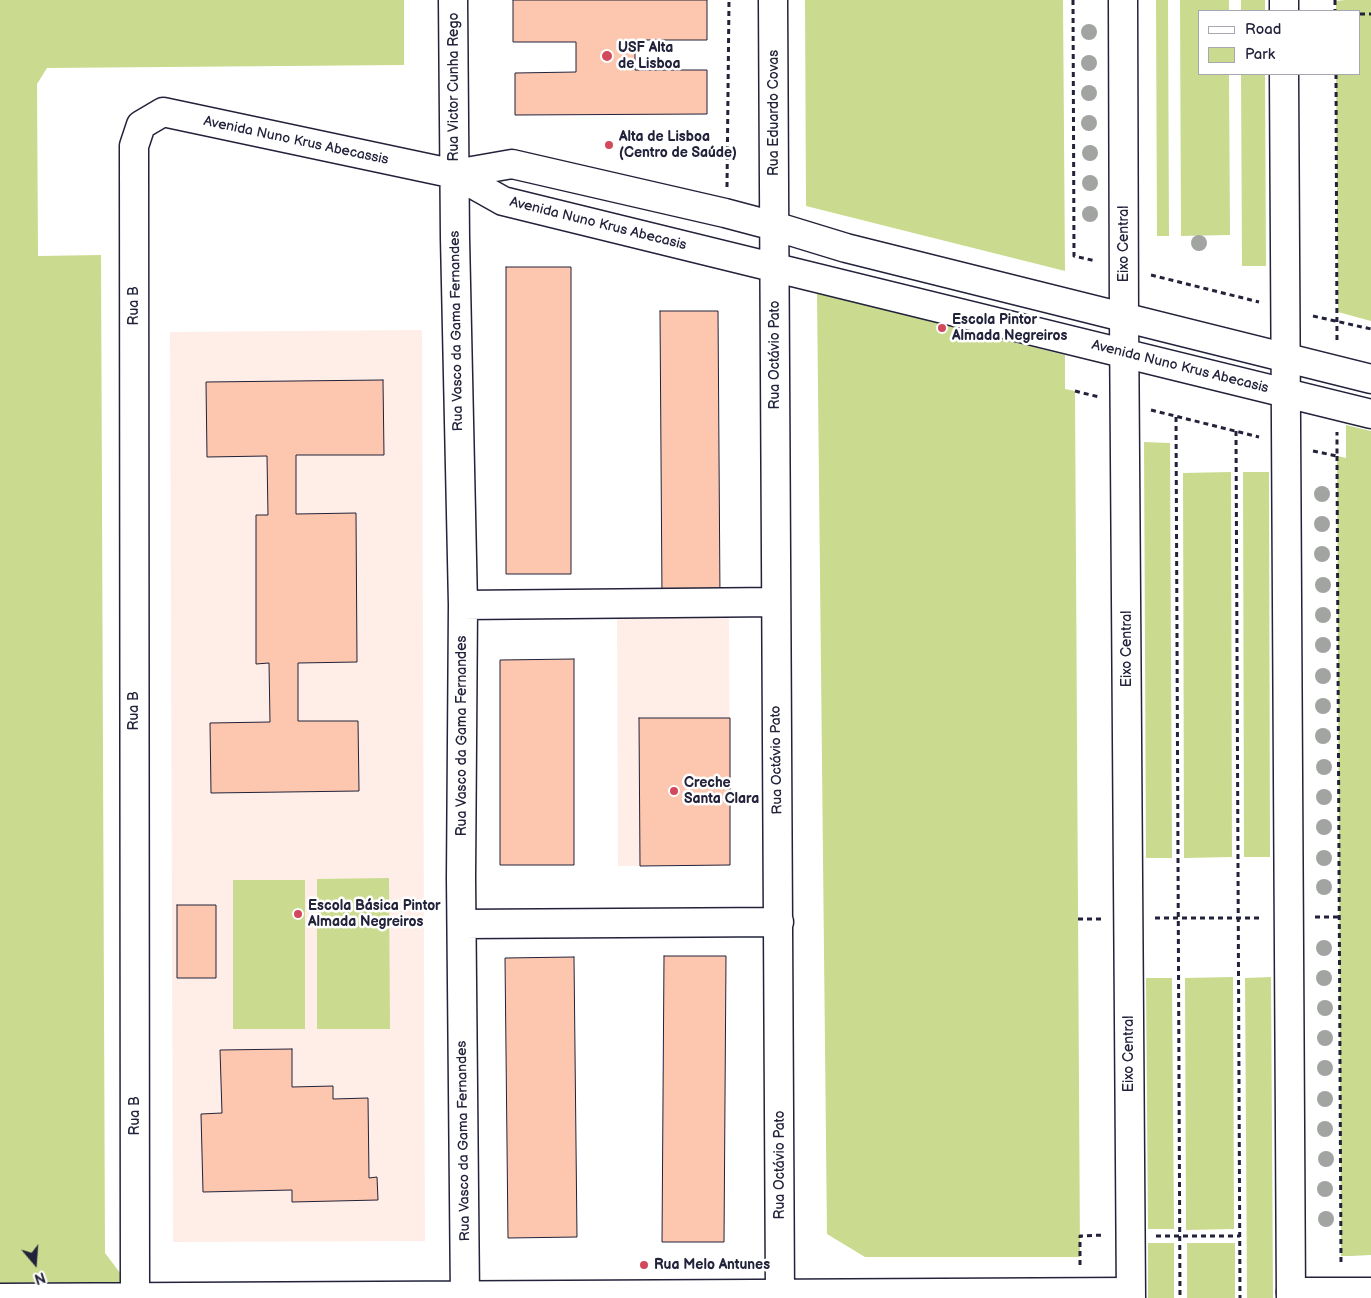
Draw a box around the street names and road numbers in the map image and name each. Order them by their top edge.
street label: Rua Victor Cunha Rego [446,13,462,161]
street label: Rua Eduardo Covas [766,50,782,176]
street label: Avenida Nuno Krus Abecassis [202,113,390,169]
street label: Avenida Nuno Krus Abecasis [508,194,688,254]
street label: Eixo Central [1116,206,1132,282]
street label: Rua Vasco da Gama Fernandes [447,231,467,431]
street label: Rua B [126,286,142,326]
street label: Rua Octávio Pato [767,301,783,409]
street label: Avenida Nuno Krus Abecasis [1090,337,1270,397]
street label: Eixo Central [1119,611,1135,687]
street label: Rua Vasco da Gama Fernandes [454,636,470,836]
street label: Rua B [126,691,142,731]
street label: Rua Octávio Pato [768,705,786,815]
street label: Eixo Central [1121,1016,1137,1092]
street label: Rua Vasco da Gama Fernandes [454,1041,474,1241]
street label: Rua B [127,1096,143,1136]
street label: Rua Octávio Pato [772,1111,788,1219]

